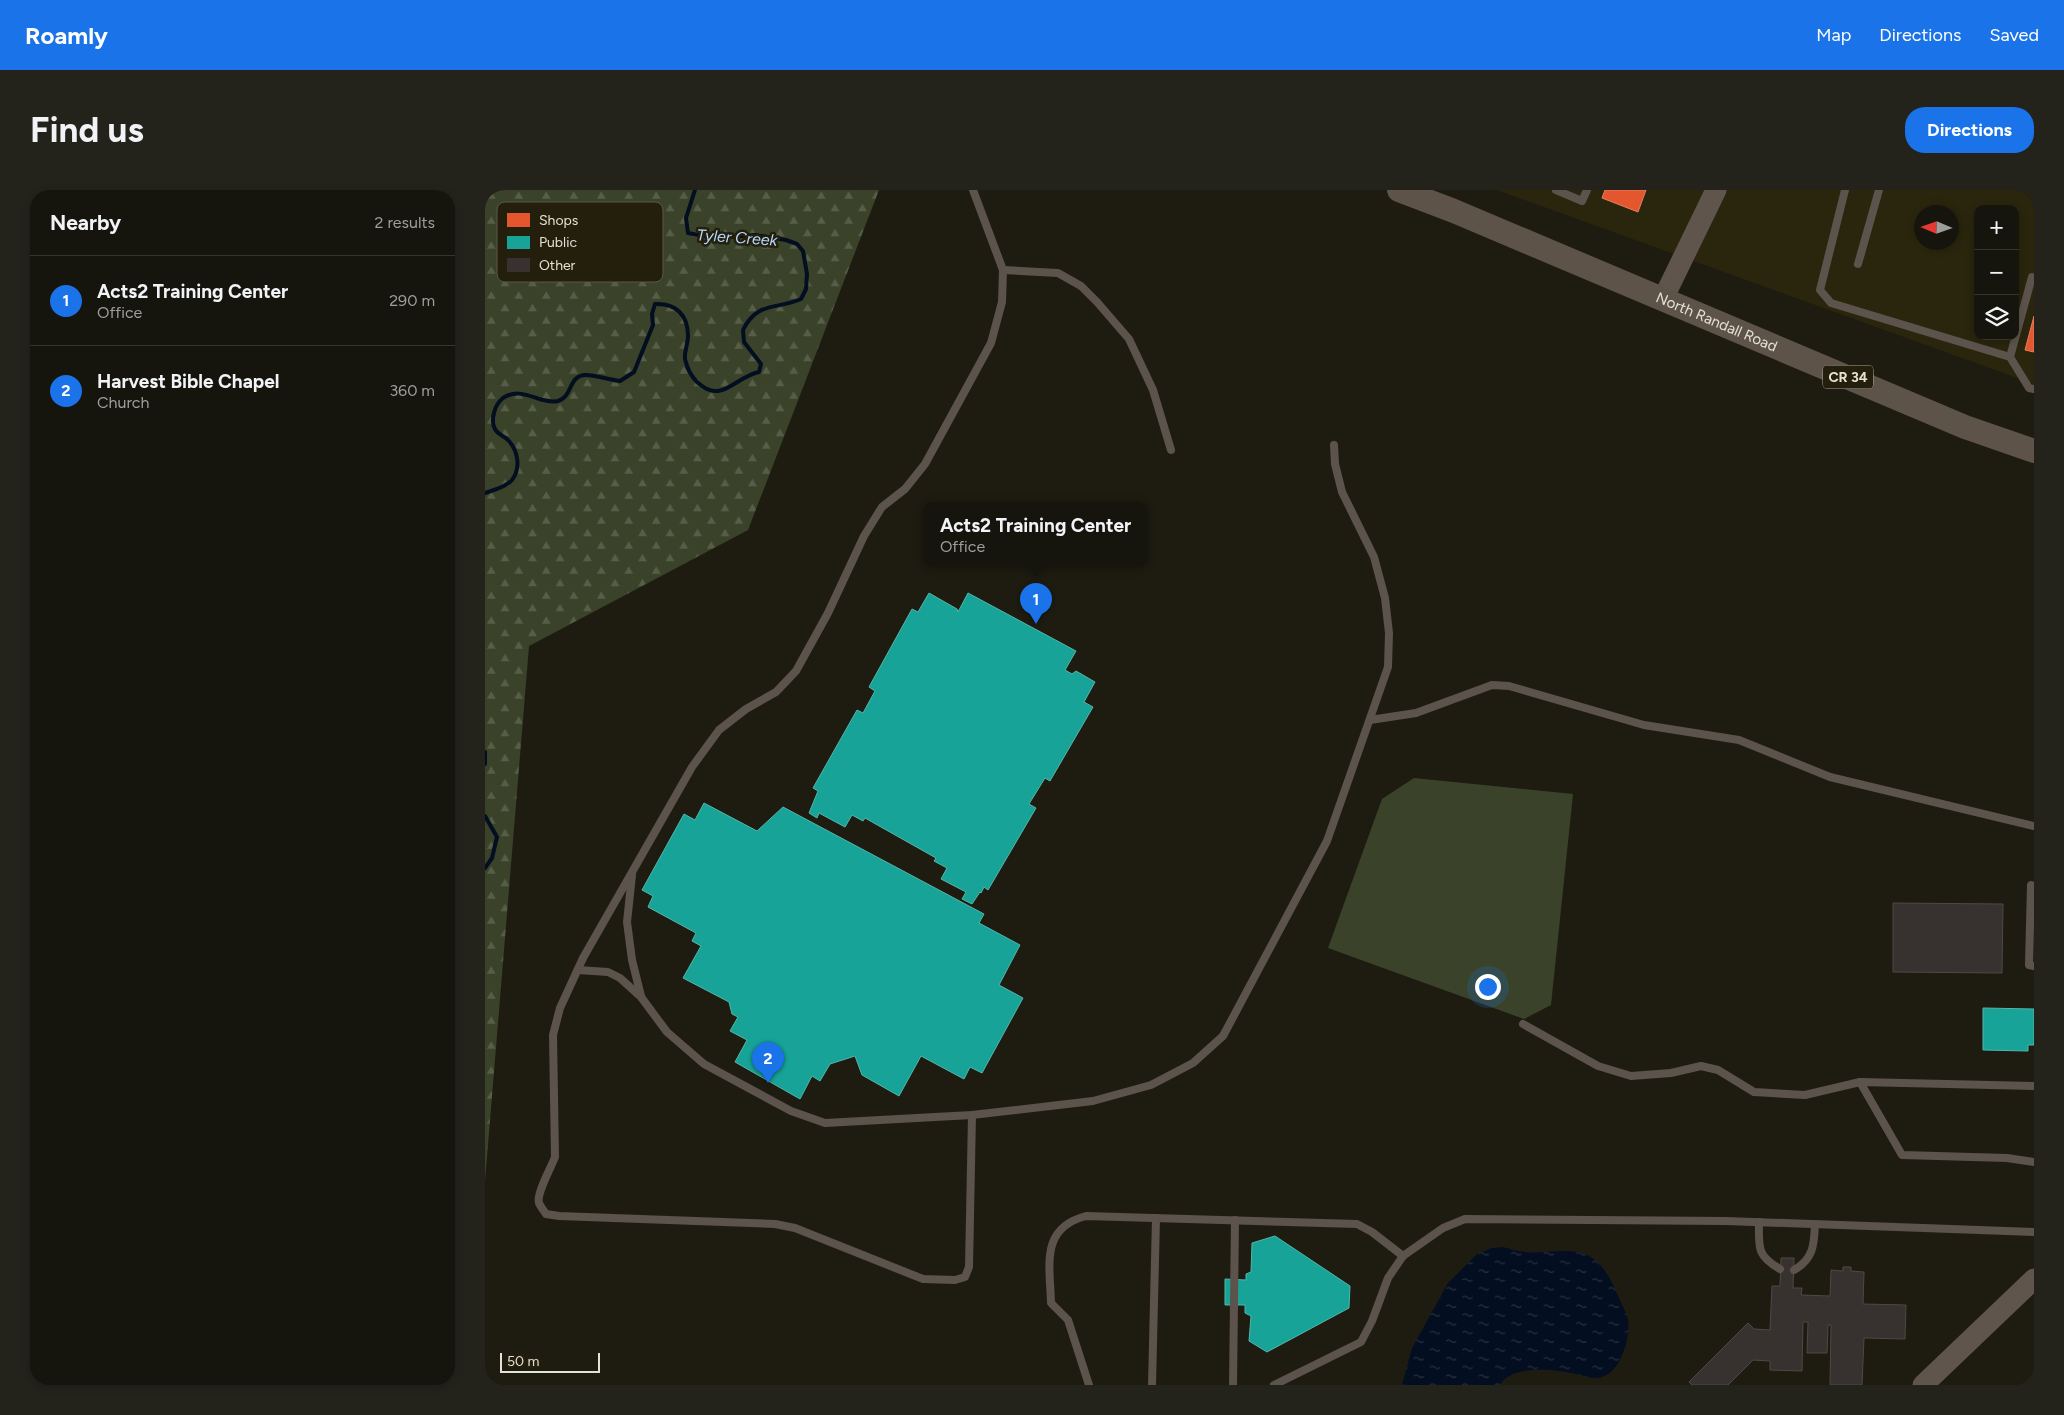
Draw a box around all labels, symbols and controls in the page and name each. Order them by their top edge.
text: Roamly [25,21,108,50]
text: Map [1816,24,1851,46]
text: Directions [1879,24,1961,46]
text: Saved [1989,24,2039,46]
button: Directions [1905,107,2034,153]
text: Find us [30,109,144,151]
legend [497,202,663,282]
north arrow [1914,205,1959,250]
map controls [1974,205,2019,340]
button: + [1974,205,2019,250]
text: Nearby [50,210,121,235]
text: Shops [539,212,578,229]
text: 2 results [375,213,435,232]
water label: Tyler Creek [696,225,779,250]
text: Public [539,234,577,251]
button: − [1974,250,2019,295]
text: Other [539,257,576,274]
text: Acts2 Training Center [97,280,288,303]
street label: North Randall Road [1653,288,1780,356]
text: 1 [63,291,69,310]
text: 290 m [389,291,435,310]
button: layers [1974,295,2019,340]
text: Office [97,303,142,322]
road number: CR 34 [1823,366,1873,388]
text: Harvest Bible Chapel [97,370,279,393]
text: 2 [61,381,71,400]
text: 360 m [389,381,435,400]
text: Church [97,393,149,412]
popup [923,502,1148,567]
text: Acts2 Training Center [940,514,1131,537]
text: Office [940,537,985,556]
pin: 1 [1020,583,1052,624]
your location [1475,974,1501,1000]
pin: 2 [752,1042,784,1083]
scale bar [500,1350,600,1373]
text: 50 m [507,1353,539,1370]

